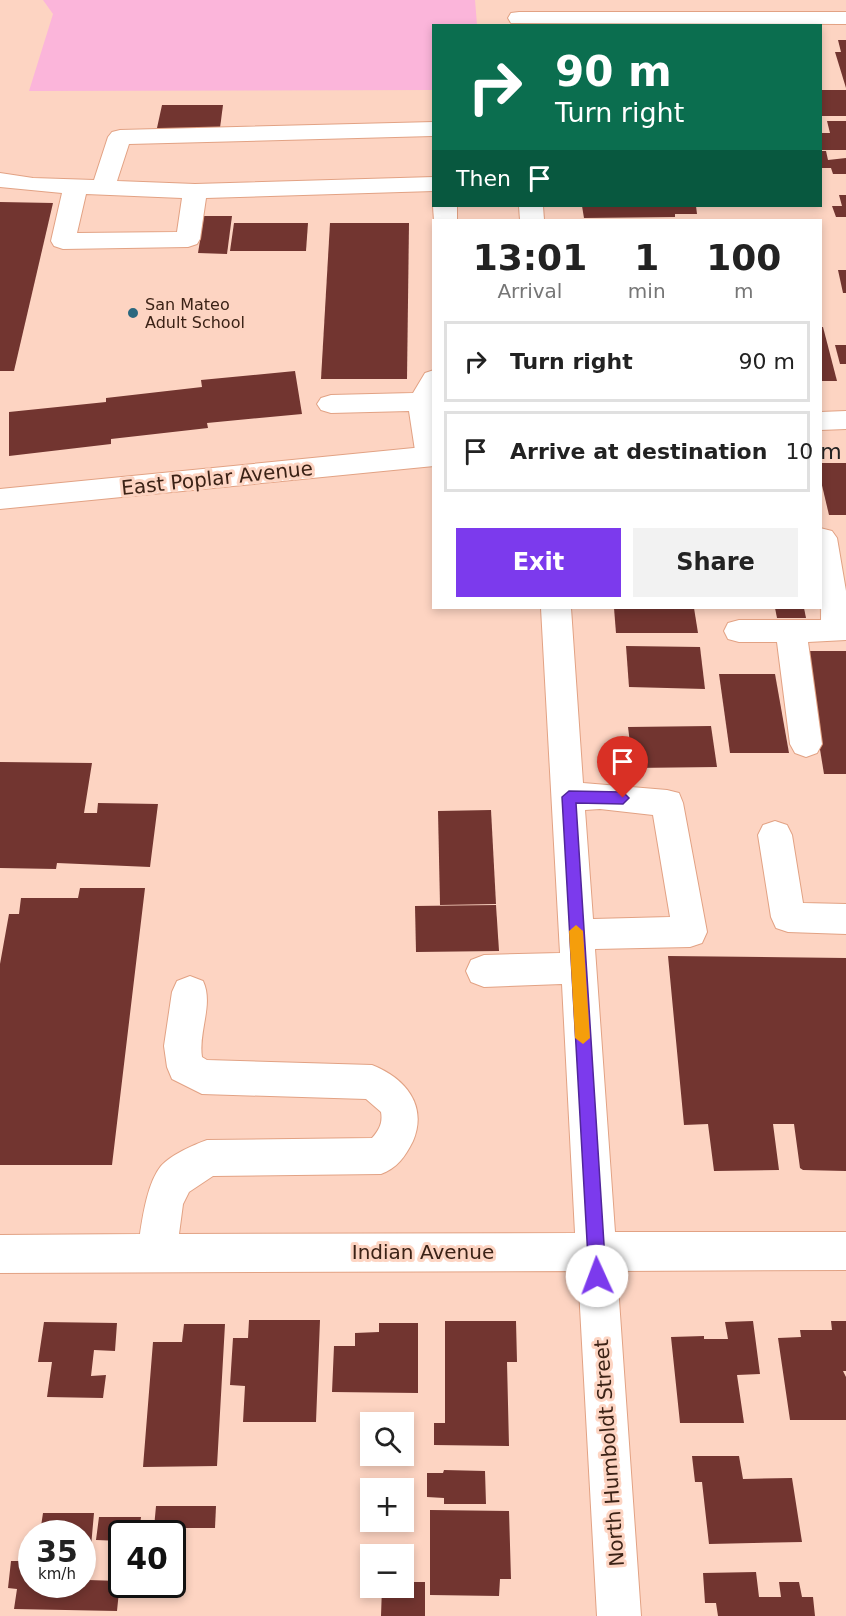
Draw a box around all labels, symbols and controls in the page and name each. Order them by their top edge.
text: 90 m [555,47,672,96]
icon: right [456,48,534,126]
text: Turn right [555,97,684,128]
icon: arrive [523,162,556,195]
text: Then [456,166,511,191]
text: 13:01 [473,237,587,278]
text: 1 [634,237,659,278]
text: 100 [706,237,781,278]
text: Arrival [497,279,562,303]
text: min [628,279,666,303]
text: m [734,279,754,303]
place label: San Mateo Adult School [145,295,245,332]
marker: San Mateo Adult School [126,306,140,320]
icon: right [459,345,492,378]
text: Turn right [510,349,633,374]
text: 90 m [739,349,795,374]
icon: arrive [459,435,492,468]
text: Arrive at destination [510,439,767,464]
text: 10 m [785,439,842,464]
street label: East Poplar Avenue [120,456,314,500]
button: Exit [456,528,621,597]
button: Share [633,528,798,597]
pin [597,736,648,798]
icon: arrive [606,745,639,778]
street label: Indian Avenue [352,1240,494,1264]
position arrow [565,1244,629,1308]
street label: North Humboldt Street [589,1338,629,1567]
map controls [360,1412,414,1598]
button: search [360,1412,414,1466]
button: + [360,1478,414,1532]
speed limit sign: 40 [108,1520,186,1598]
text: 35 [36,1534,78,1569]
button: − [360,1544,414,1598]
text: km/h [38,1565,76,1583]

